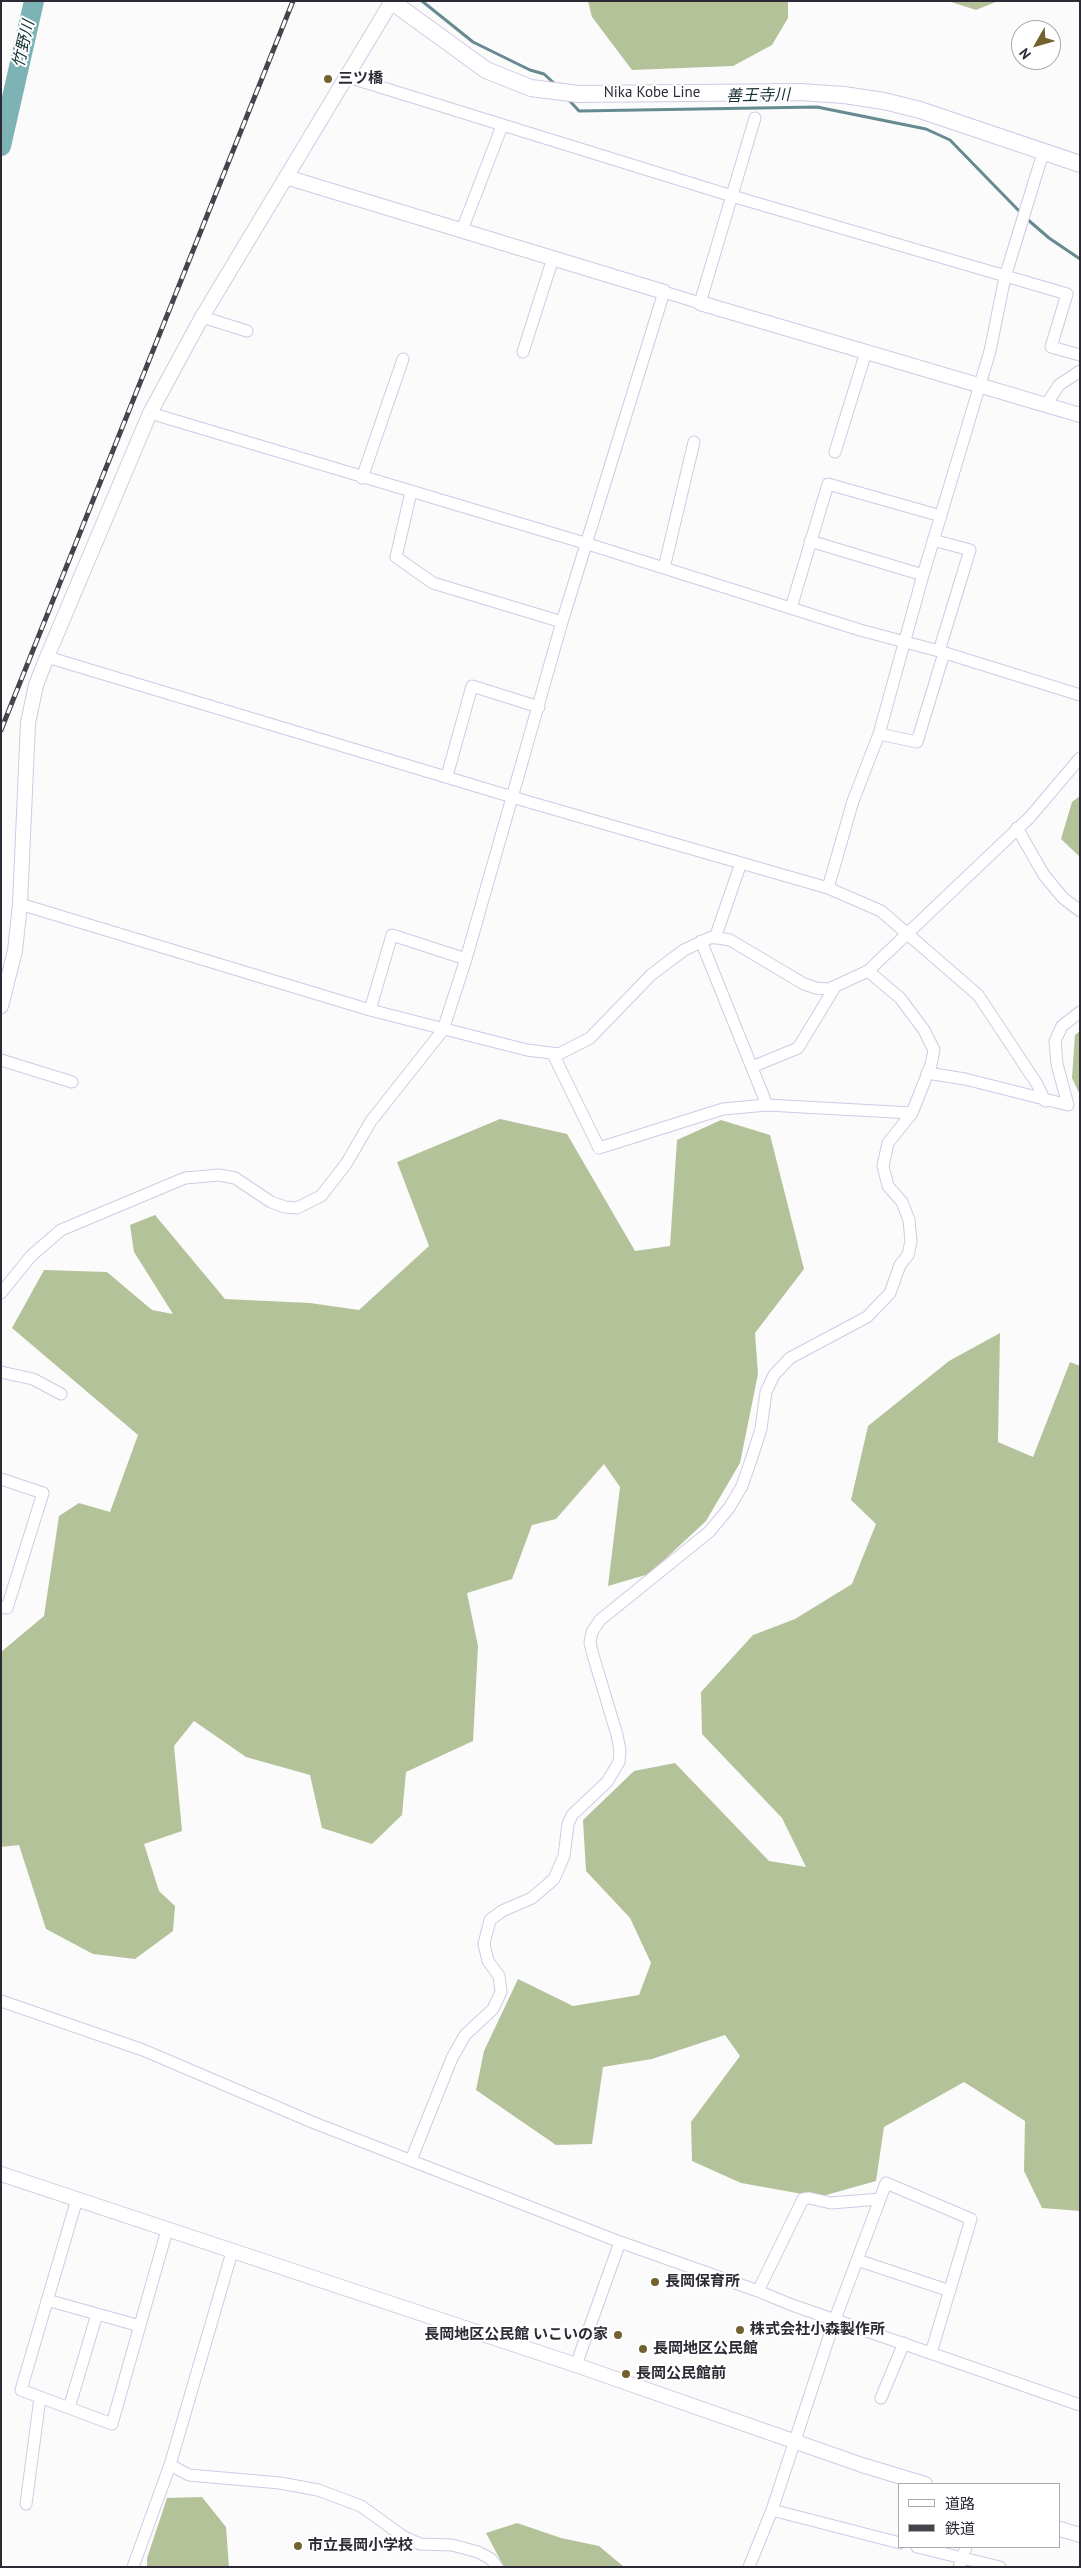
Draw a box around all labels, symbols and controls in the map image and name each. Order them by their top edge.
water label: 竹野川 [9,18,39,70]
north arrow [1011,20,1061,70]
text: N [1015,44,1035,63]
place label: 三ツ橋 [338,70,383,88]
marker: 三ツ橋 [322,73,334,85]
street label: Nika Kobe Line [604,84,700,102]
water label: 善王寺川 [726,86,790,106]
place label: 長岡保育所 [665,2273,740,2291]
marker: 長岡保育所 [649,2276,661,2288]
place label: 株式会社小森製作所 [750,2321,885,2339]
marker: 株式会社小森製作所 [734,2324,746,2336]
place label: 長岡地区公民館 いこいの家 [424,2326,608,2344]
marker: 長岡地区公民館 いこいの家 [612,2329,624,2341]
place label: 長岡地区公民館 [653,2340,758,2358]
marker: 長岡地区公民館 [637,2343,649,2355]
place label: 長岡公民館前 [636,2365,726,2383]
marker: 長岡公民館前 [620,2368,632,2380]
legend [898,2483,1061,2548]
text: 道路 [945,2494,975,2513]
text: 鉄道 [945,2519,975,2538]
place label: 市立長岡小学校 [308,2537,413,2555]
marker: 市立長岡小学校 [292,2540,304,2552]

